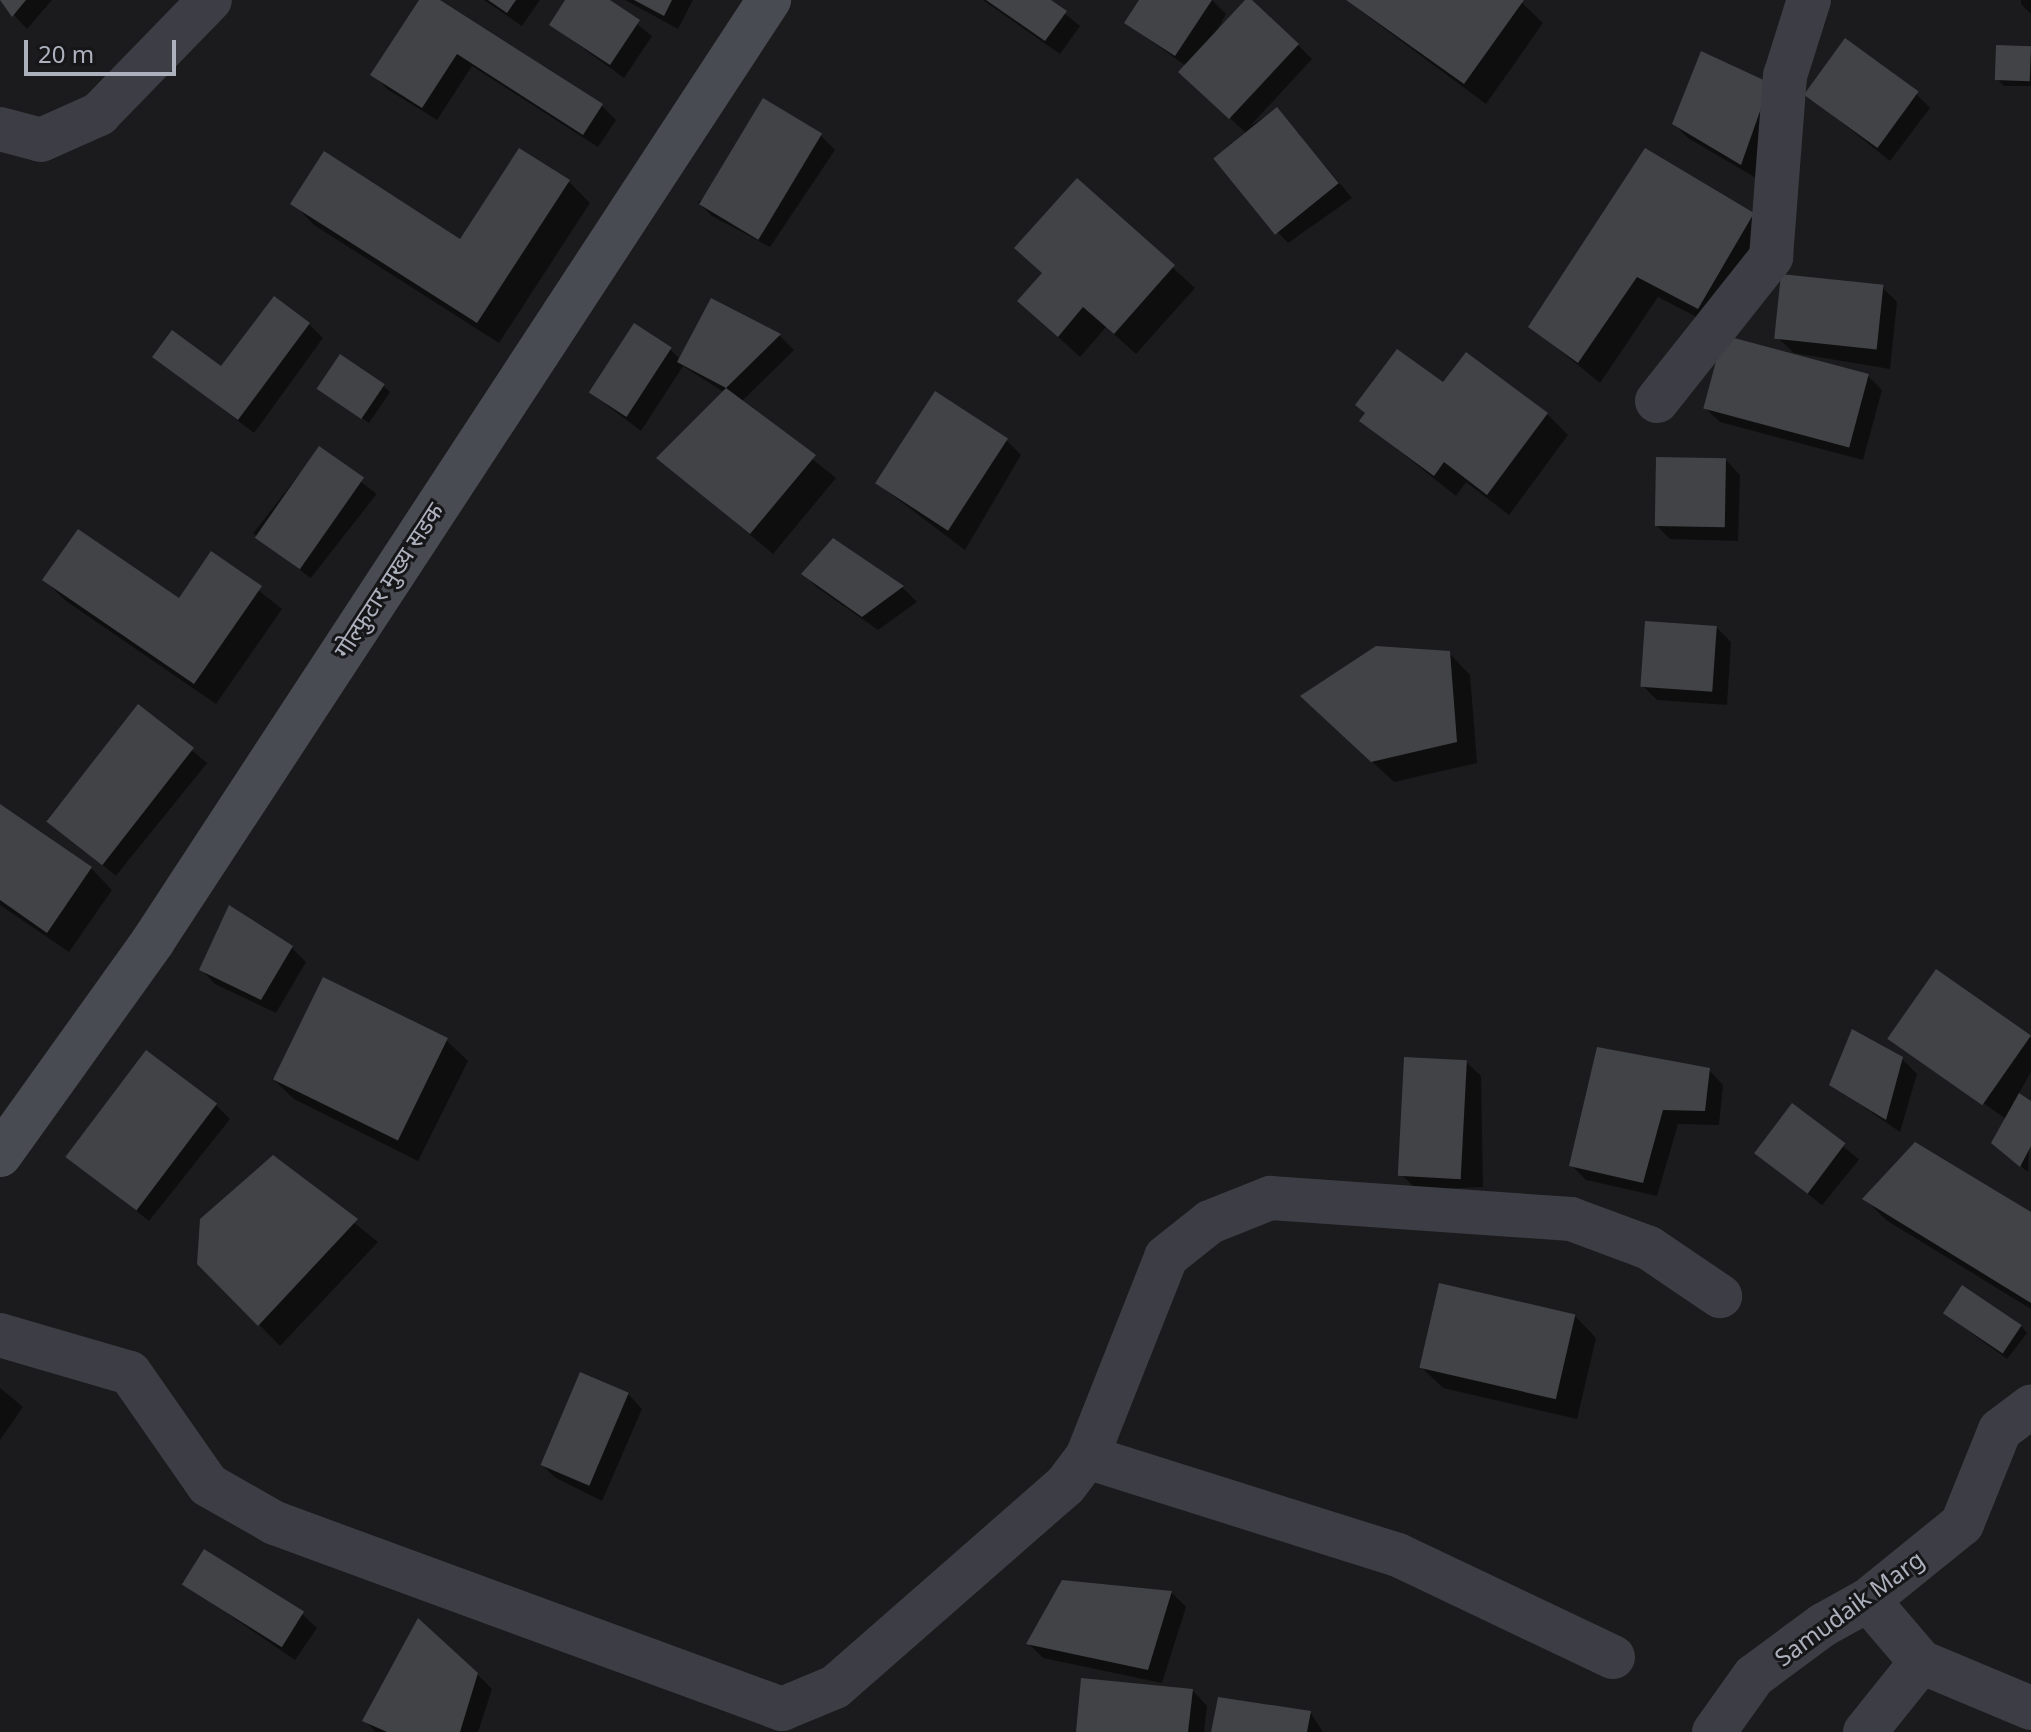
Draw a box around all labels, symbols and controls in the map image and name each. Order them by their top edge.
scale bar [28,24,180,74]
text: 20 m [38,37,94,70]
street label: गोल्फुटार मुख्य सडक [327,497,449,663]
street label: Samudaik Marg [1769,1544,1929,1672]

